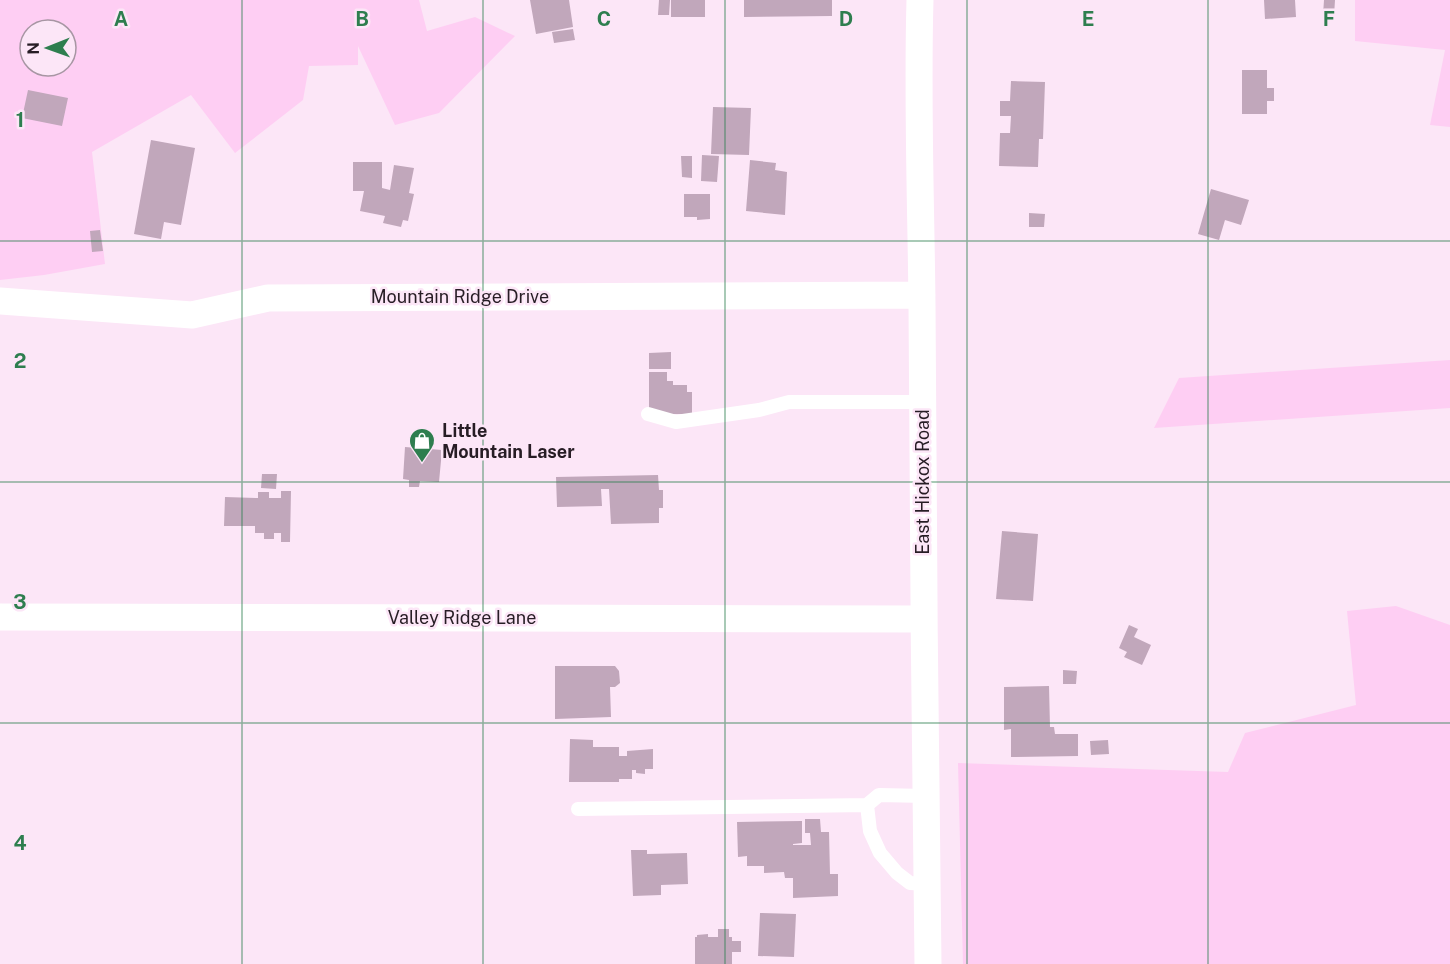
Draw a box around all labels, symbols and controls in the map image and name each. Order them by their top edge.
text: A [114,7,128,31]
text: B [355,7,369,31]
text: C [597,7,611,31]
text: D [839,7,853,31]
text: E [1082,7,1094,31]
text: F [1323,7,1335,31]
north arrow [18,18,78,78]
text: N [24,42,43,55]
text: 1 [16,108,24,132]
street label: Mountain Ridge Drive [371,286,549,307]
text: 2 [14,349,26,373]
street label: East Hickox Road [912,409,933,555]
place label: Little Mountain Laser [442,420,575,462]
shop icon: Little Mountain Laser [407,426,437,464]
text: 3 [13,590,27,614]
street label: Valley Ridge Lane [388,607,536,628]
text: 4 [13,831,27,855]

